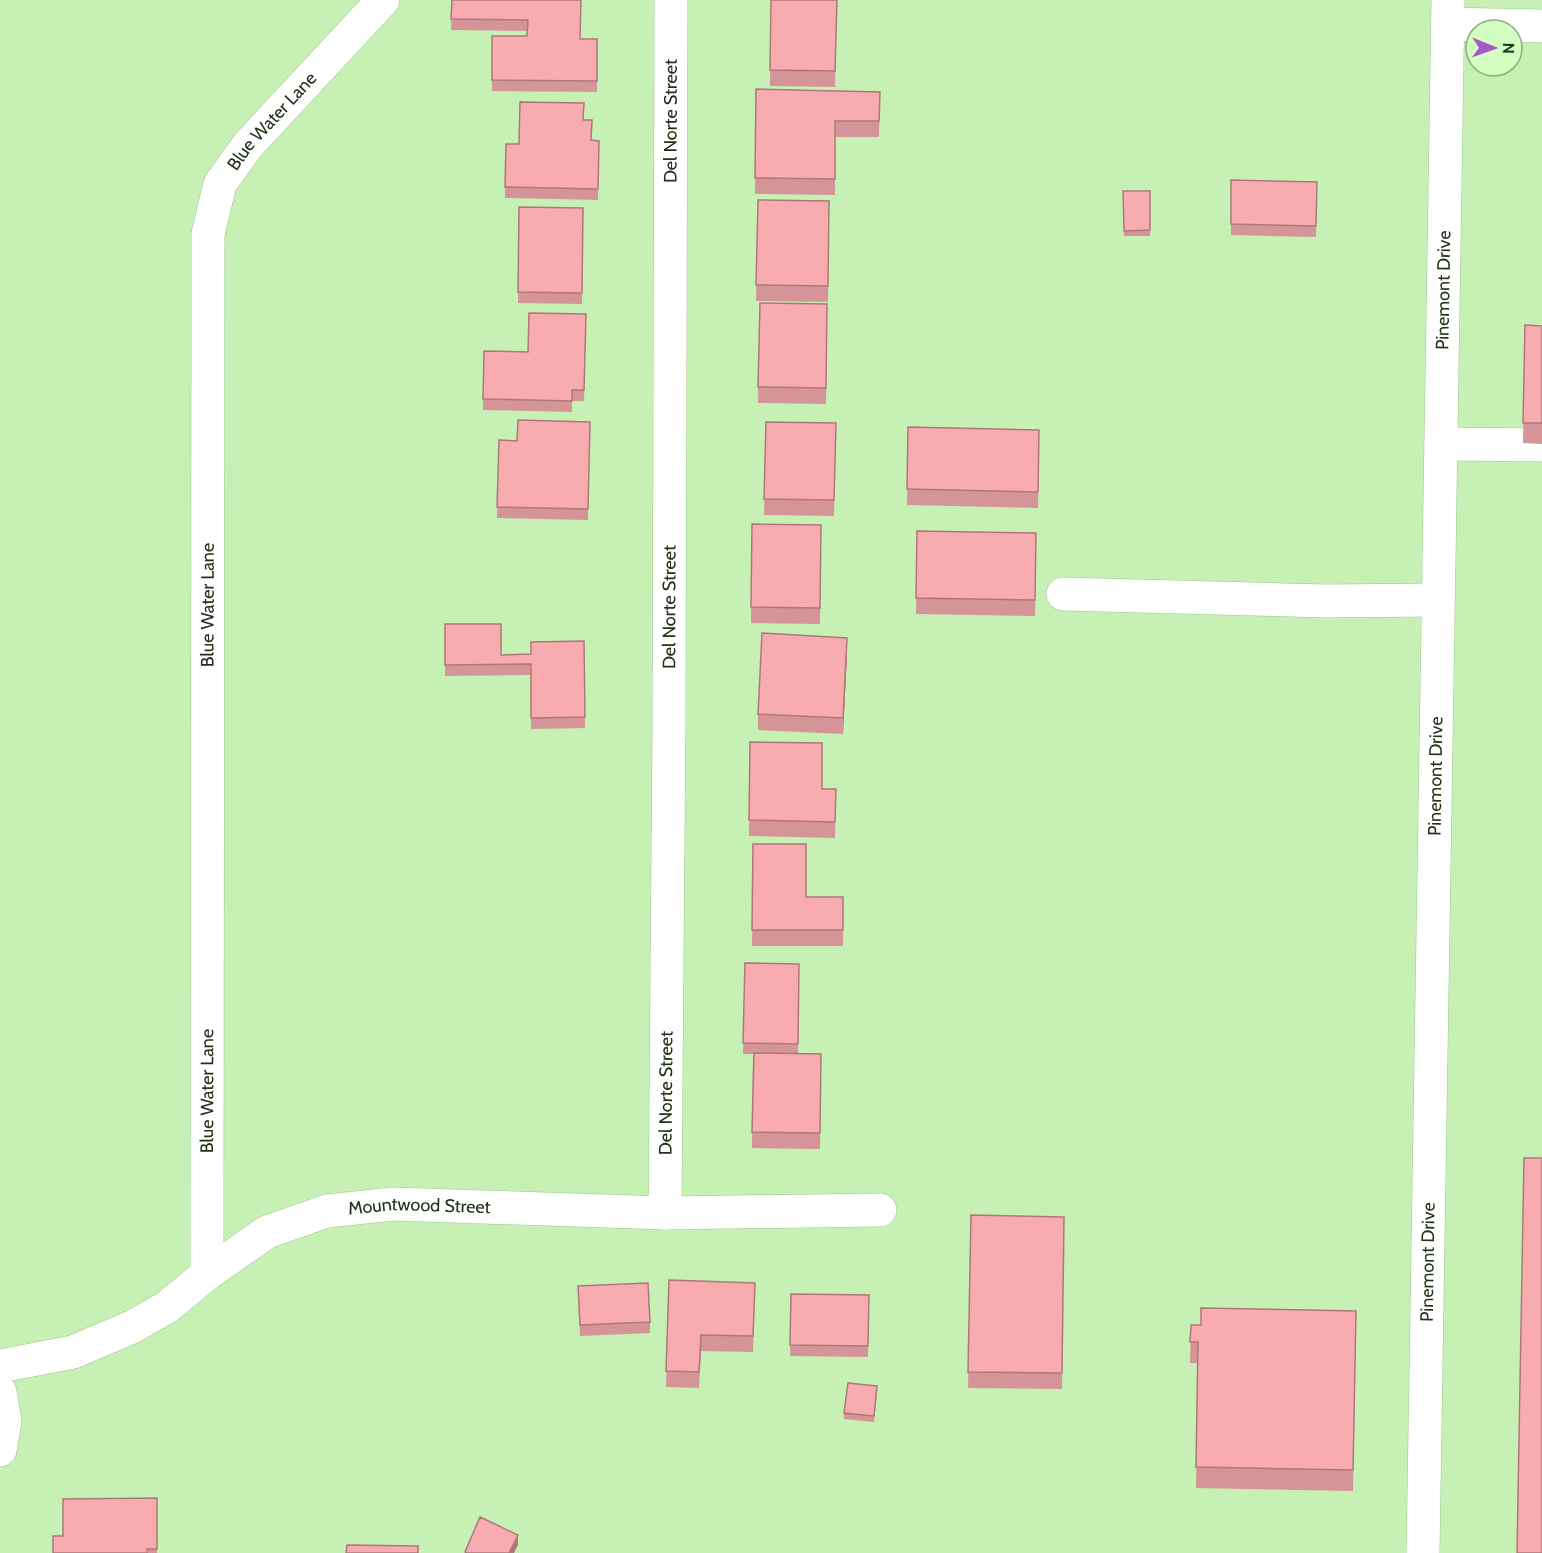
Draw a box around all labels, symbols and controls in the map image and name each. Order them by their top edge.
north arrow [1464,18,1524,78]
text: N [1499,42,1518,54]
street label: Del Norte Street [659,59,682,183]
street label: Blue Water Lane [222,67,321,175]
street label: Pinemont Drive [1431,230,1455,350]
street label: Blue Water Lane [197,543,219,667]
street label: Del Norte Street [658,545,680,669]
street label: Pinemont Drive [1424,716,1447,836]
street label: Blue Water Lane [196,1029,218,1153]
street label: Del Norte Street [654,1031,677,1155]
street label: Mountwood Street [347,1193,491,1220]
street label: Pinemont Drive [1416,1202,1440,1322]

